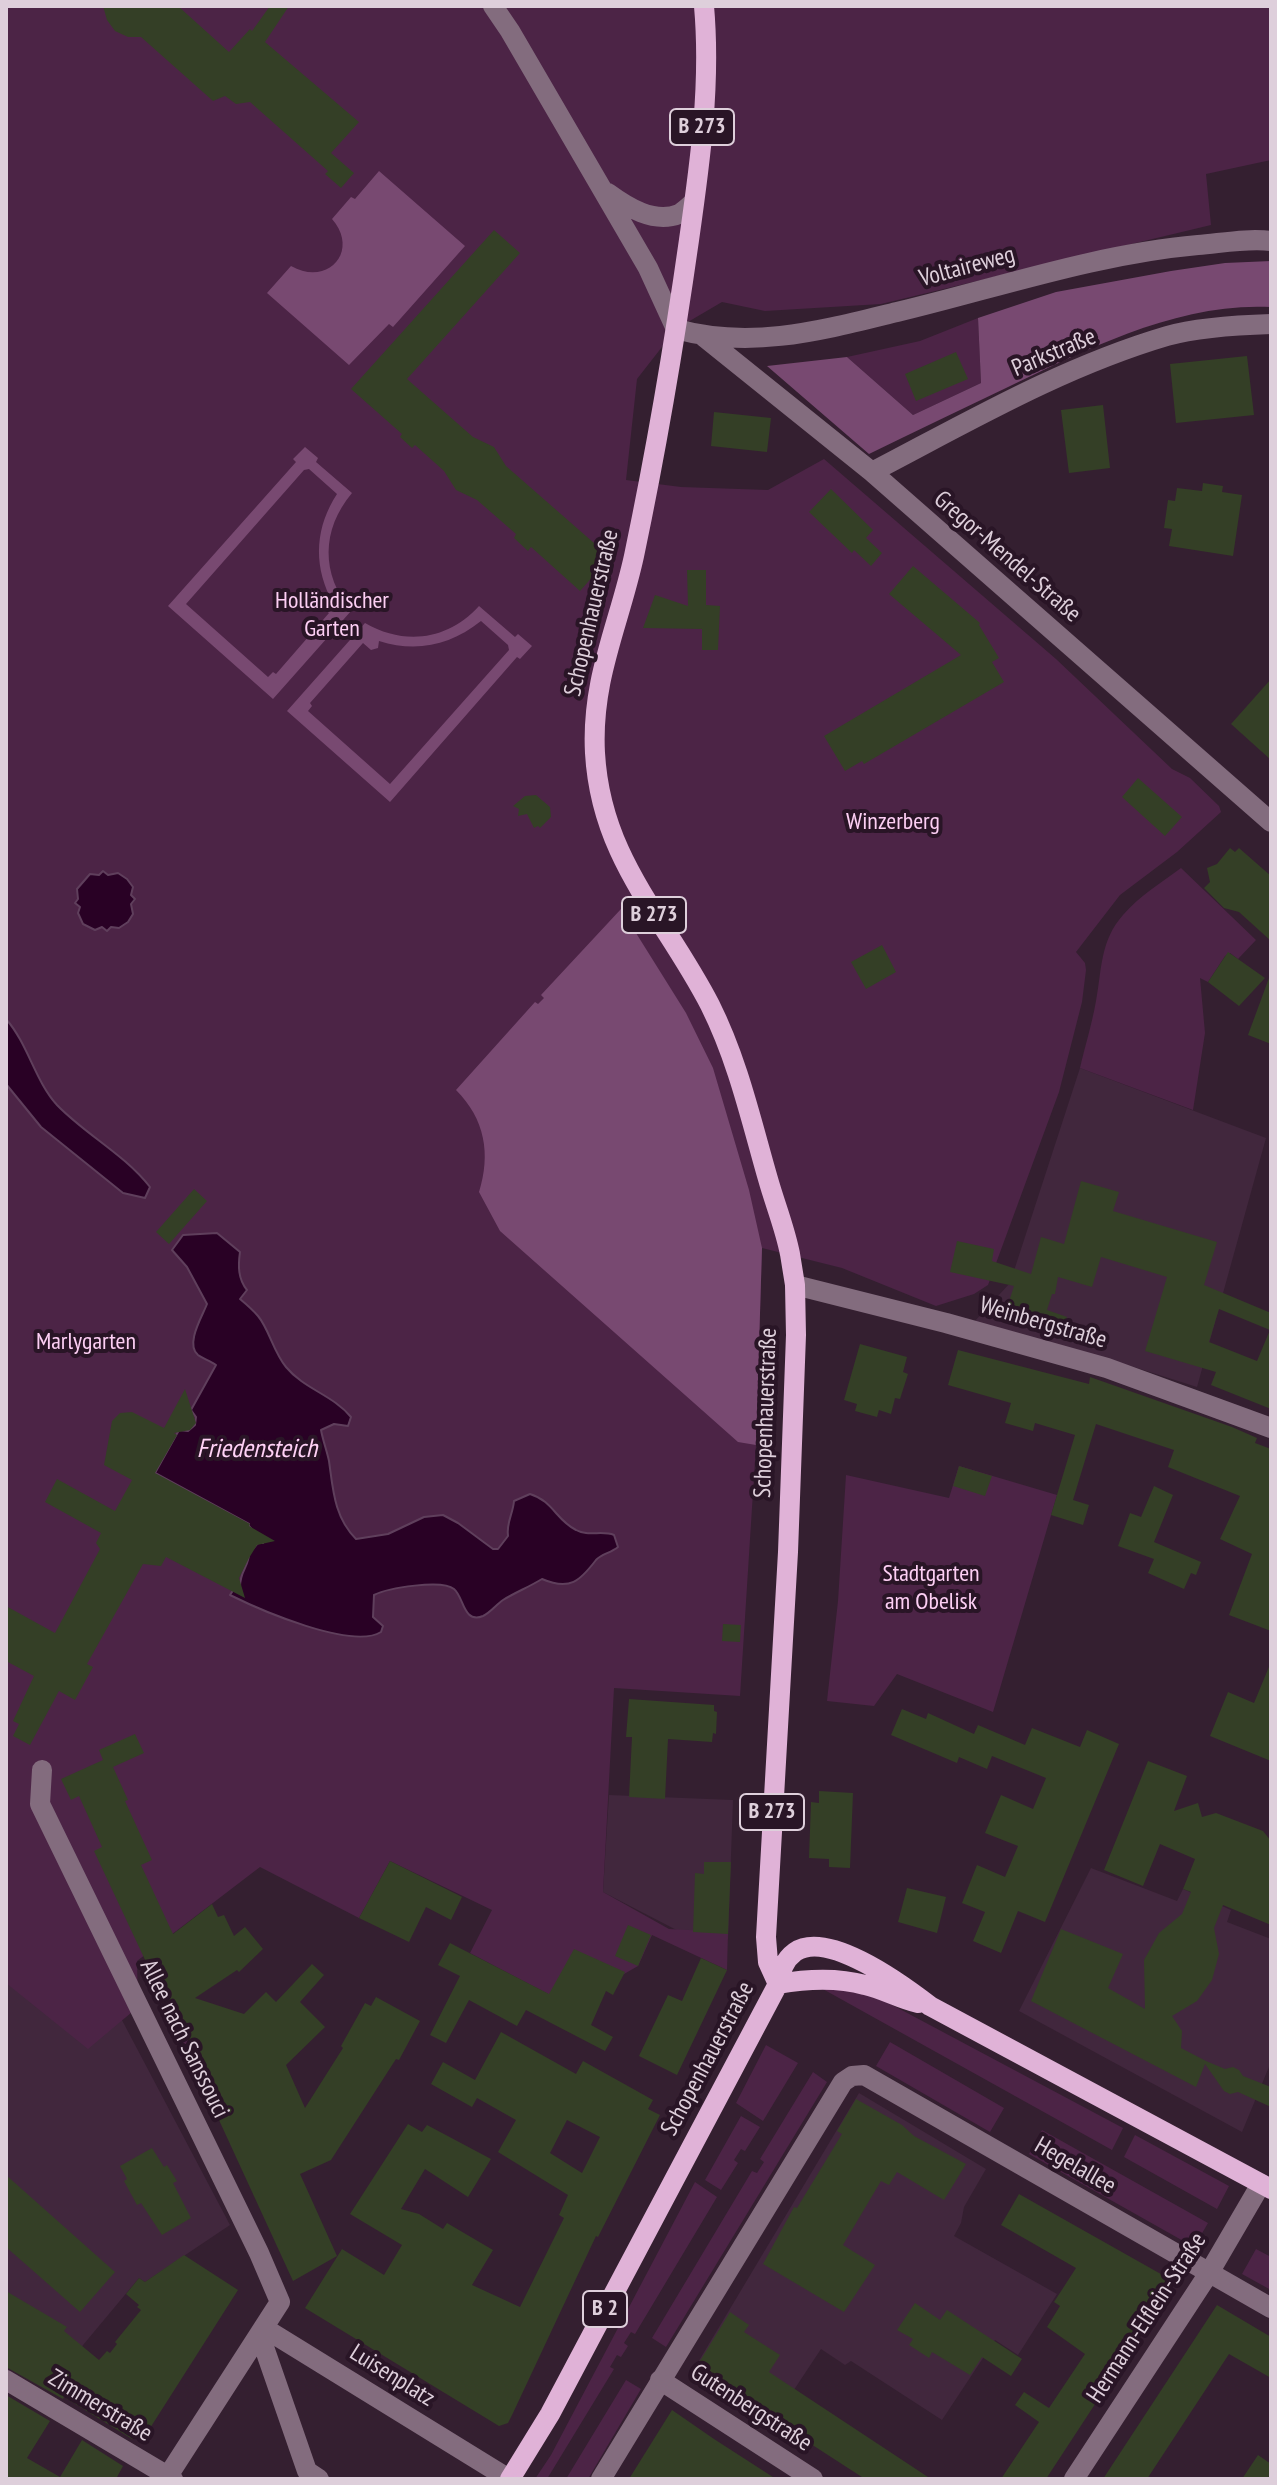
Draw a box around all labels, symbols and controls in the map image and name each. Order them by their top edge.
road number: B 273 [670,109,734,145]
street label: Voltaireweg [916,240,1018,294]
street label: Parkstraße [1008,323,1100,383]
street label: Gregor-Mendel-Straße [927,485,1087,629]
street label: Schopenhauerstraße [559,527,625,699]
park label: Holländischer Garten [275,587,389,643]
park label: Winzerberg [846,808,940,836]
road number: B 273 [622,897,686,933]
street label: Weinbergstraße [976,1291,1110,1355]
street label: Schopenhauerstraße [749,1327,783,1499]
park label: Marlygarten [36,1328,136,1356]
water label: Friedensteich [197,1434,317,1466]
park label: Stadtgarten am Obelisk [882,1560,980,1616]
road number: B 273 [740,1794,804,1830]
street label: Allee nach Sanssouci [133,1955,235,2123]
street label: Schopenhauerstraße [655,1977,761,2141]
street label: Hegelallee [1029,2131,1121,2201]
street label: Hermann-Elflein-Straße [1081,2228,1213,2408]
road number: B 2 [583,2291,627,2327]
street label: Luisenplatz [344,2339,440,2413]
street label: Gutenbergstraße [685,2358,817,2458]
street label: Zimmerstraße [43,2364,157,2448]

